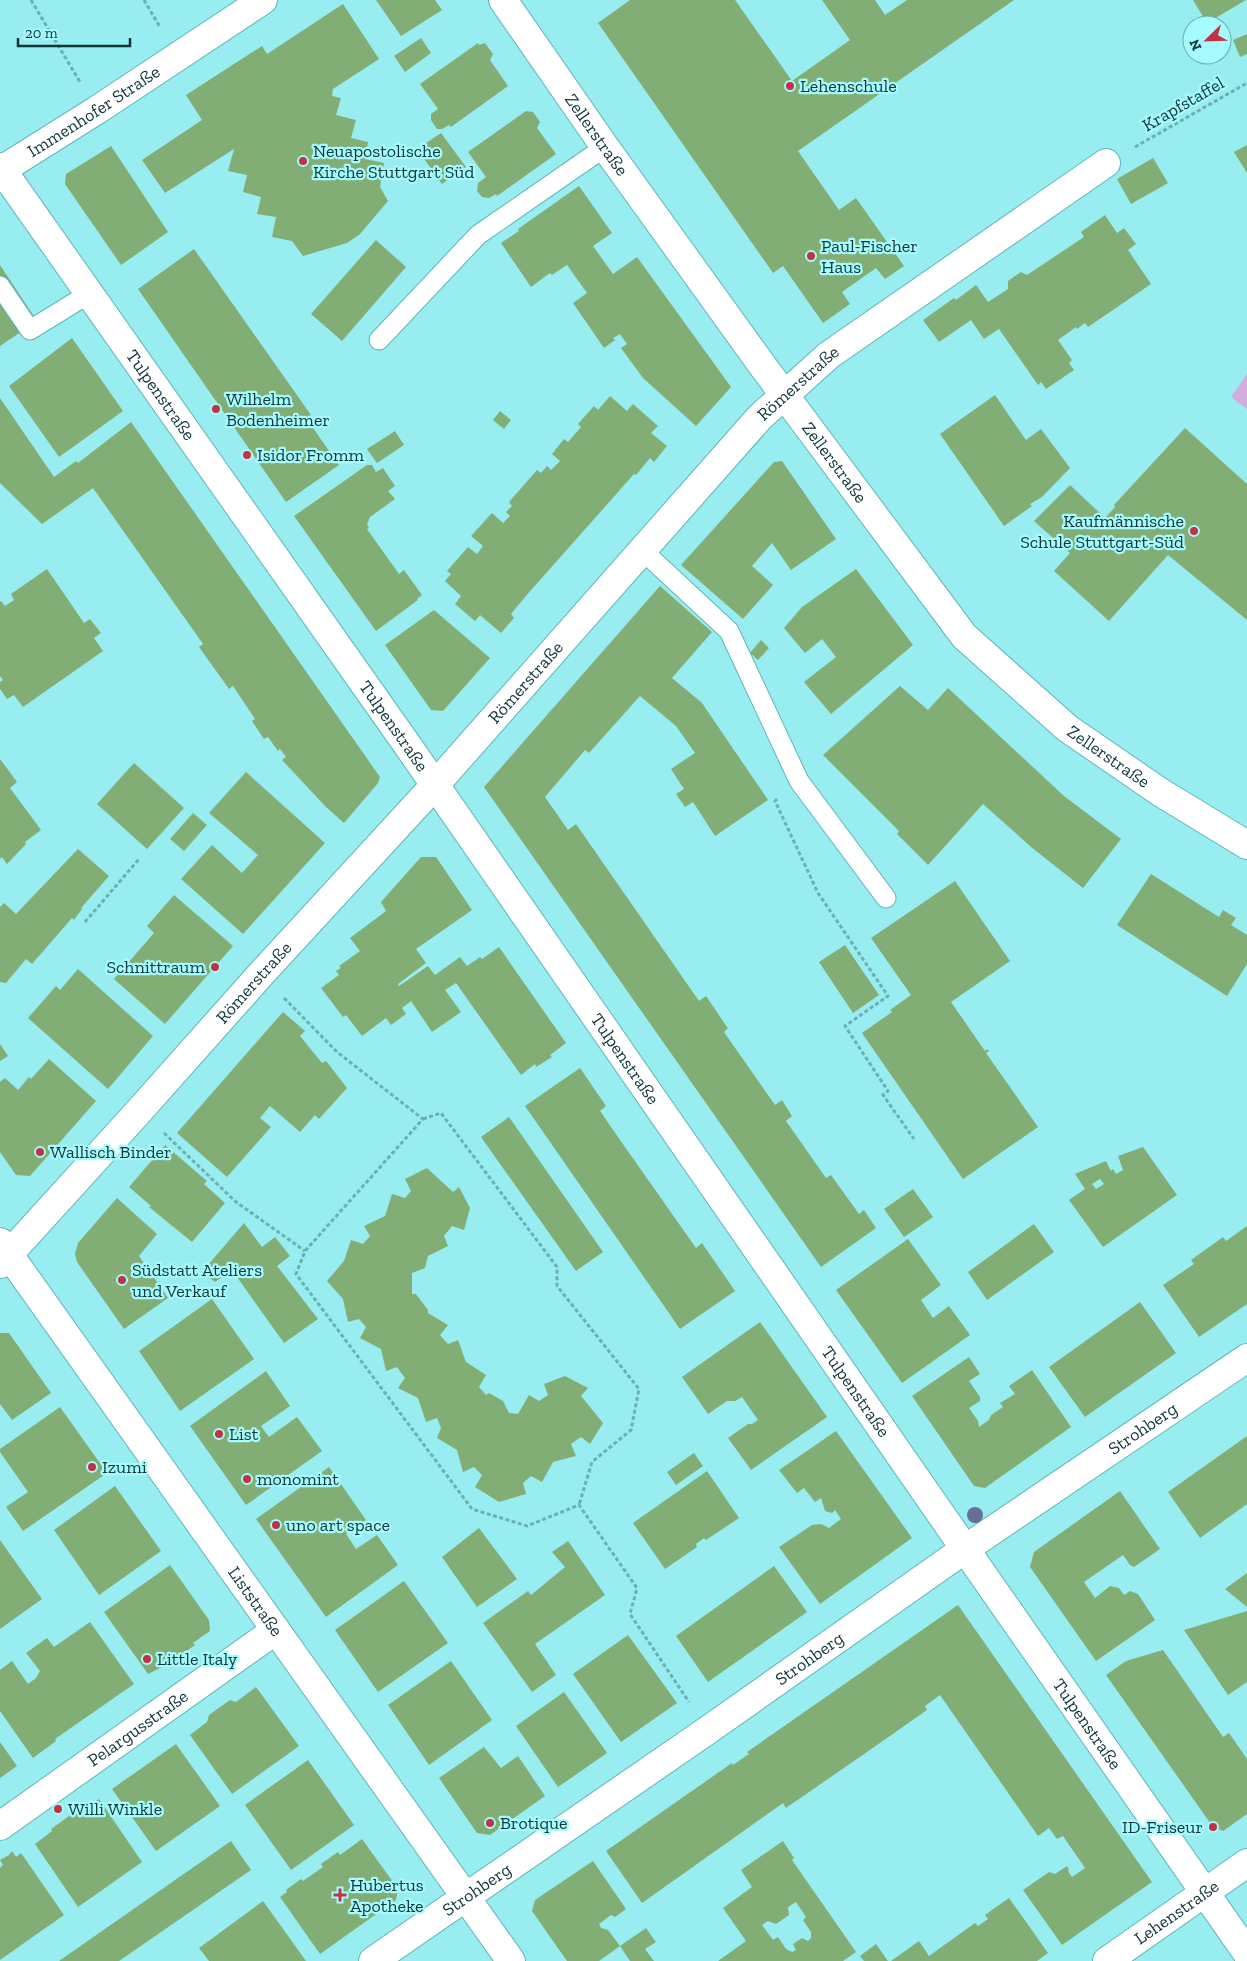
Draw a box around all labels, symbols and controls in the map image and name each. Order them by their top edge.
scale bar [18,15,130,47]
north arrow [1182,15,1232,65]
text: 20 m [25,24,58,42]
text: N [1185,36,1205,53]
street label: Immenhofer Straße [23,60,164,162]
street label: Krapfstaffel [1138,72,1228,136]
place label: Lehenschule [800,75,897,97]
marker: Lehenschule [784,80,796,92]
street label: Zellerstraße [560,89,633,180]
place label: Neuapostolische Kirche Stuttgart Süd [313,140,474,183]
marker: Neuapostolische Kirche Stuttgart Süd [297,155,309,167]
place label: Paul-Fischer Haus [821,235,918,278]
marker: Paul-Fischer Haus [805,250,817,262]
street label: Römerstraße [752,340,843,425]
street label: Tulpenstraße [121,345,200,445]
place label: Wilhelm Bodenheimer [226,388,330,431]
marker: Wilhelm Bodenheimer [210,403,222,415]
street label: Zellerstraße [797,417,872,507]
place label: Isidor Fromm [257,444,364,466]
marker: Isidor Fromm [241,449,253,461]
place label: Kaufmännische Schule Stuttgart-Süd [1020,510,1184,553]
marker: Kaufmännische Schule Stuttgart-Süd [1188,525,1200,537]
street label: Römerstraße [483,637,568,728]
street label: Tulpenstraße [355,677,433,776]
street label: Zellerstraße [1063,720,1154,793]
street label: Römerstraße [211,937,296,1028]
place label: Schnittraum [106,956,205,978]
marker: Schnittraum [209,961,221,973]
street label: Tulpenstraße [586,1009,664,1109]
place label: Wallisch Binder [50,1141,172,1163]
marker: Wallisch Binder [34,1146,46,1158]
place label: Südstatt Ateliers und Verkauf [132,1259,262,1302]
marker: Südstatt Ateliers und Verkauf [116,1274,128,1286]
street label: Tulpenstraße [817,1342,895,1441]
street label: Strohberg [1104,1397,1182,1460]
place label: List [229,1423,259,1445]
marker: List [213,1428,225,1440]
place label: Izumi [102,1456,147,1478]
marker: Izumi [86,1461,98,1473]
place label: monomint [257,1468,339,1490]
marker: monomint [241,1473,253,1485]
place label: uno art space [286,1514,390,1536]
marker: uno art space [270,1519,282,1531]
street label: Liststraße [223,1562,288,1641]
street label: Strohberg [771,1627,848,1690]
place label: Little Italy [157,1648,238,1670]
marker: Little Italy [141,1653,153,1665]
street label: Tulpenstraße [1048,1674,1126,1774]
street label: Pelargusstraße [83,1685,192,1771]
place label: Willi Winkle [68,1798,162,1820]
marker: Willi Winkle [52,1803,64,1815]
place label: Brotique [500,1812,568,1834]
place label: ID-Friseur [1122,1816,1203,1838]
marker: Brotique [484,1817,496,1829]
marker: ID-Friseur [1207,1821,1219,1833]
street label: Strohberg [438,1858,515,1921]
place label: Hubertus Apotheke [350,1874,424,1917]
street label: Lehenstraße [1130,1875,1223,1949]
marker: Hubertus Apotheke [334,1889,346,1901]

